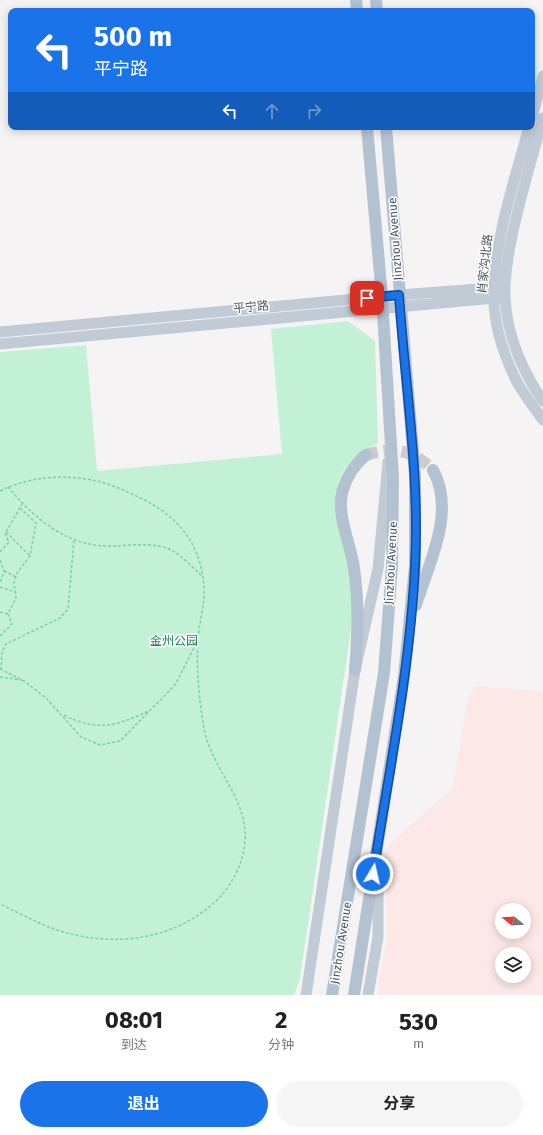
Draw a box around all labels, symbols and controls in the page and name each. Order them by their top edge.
text: 500 m [94,20,172,53]
icon: left [28,24,80,76]
text: 平宁路 [94,58,148,80]
icon: left [219,100,241,122]
icon: ahead [261,100,283,122]
icon: right [303,100,325,122]
street label: Jinzhou Avenue [385,197,405,281]
street label: 肖家沟北路 [475,233,495,295]
pin [350,281,384,315]
icon: arrive [356,287,378,309]
street label: 平宁路 [232,298,270,316]
street label: Jinzhou Avenue [382,521,400,605]
park label: 金州公园 [150,634,198,648]
position arrow [352,853,394,895]
street label: Jinzhou Avenue [328,901,354,985]
north arrow [495,903,531,939]
map controls [495,903,531,983]
button: layers [495,947,531,983]
text: 08:01 [105,1006,163,1034]
text: 2 [275,1006,287,1034]
text: 530 [399,1008,438,1036]
text: m [413,1036,424,1051]
text: 到达 [121,1037,147,1052]
text: 分钟 [268,1037,294,1052]
button: 退出 [20,1081,268,1127]
button: 分享 [276,1081,523,1127]

